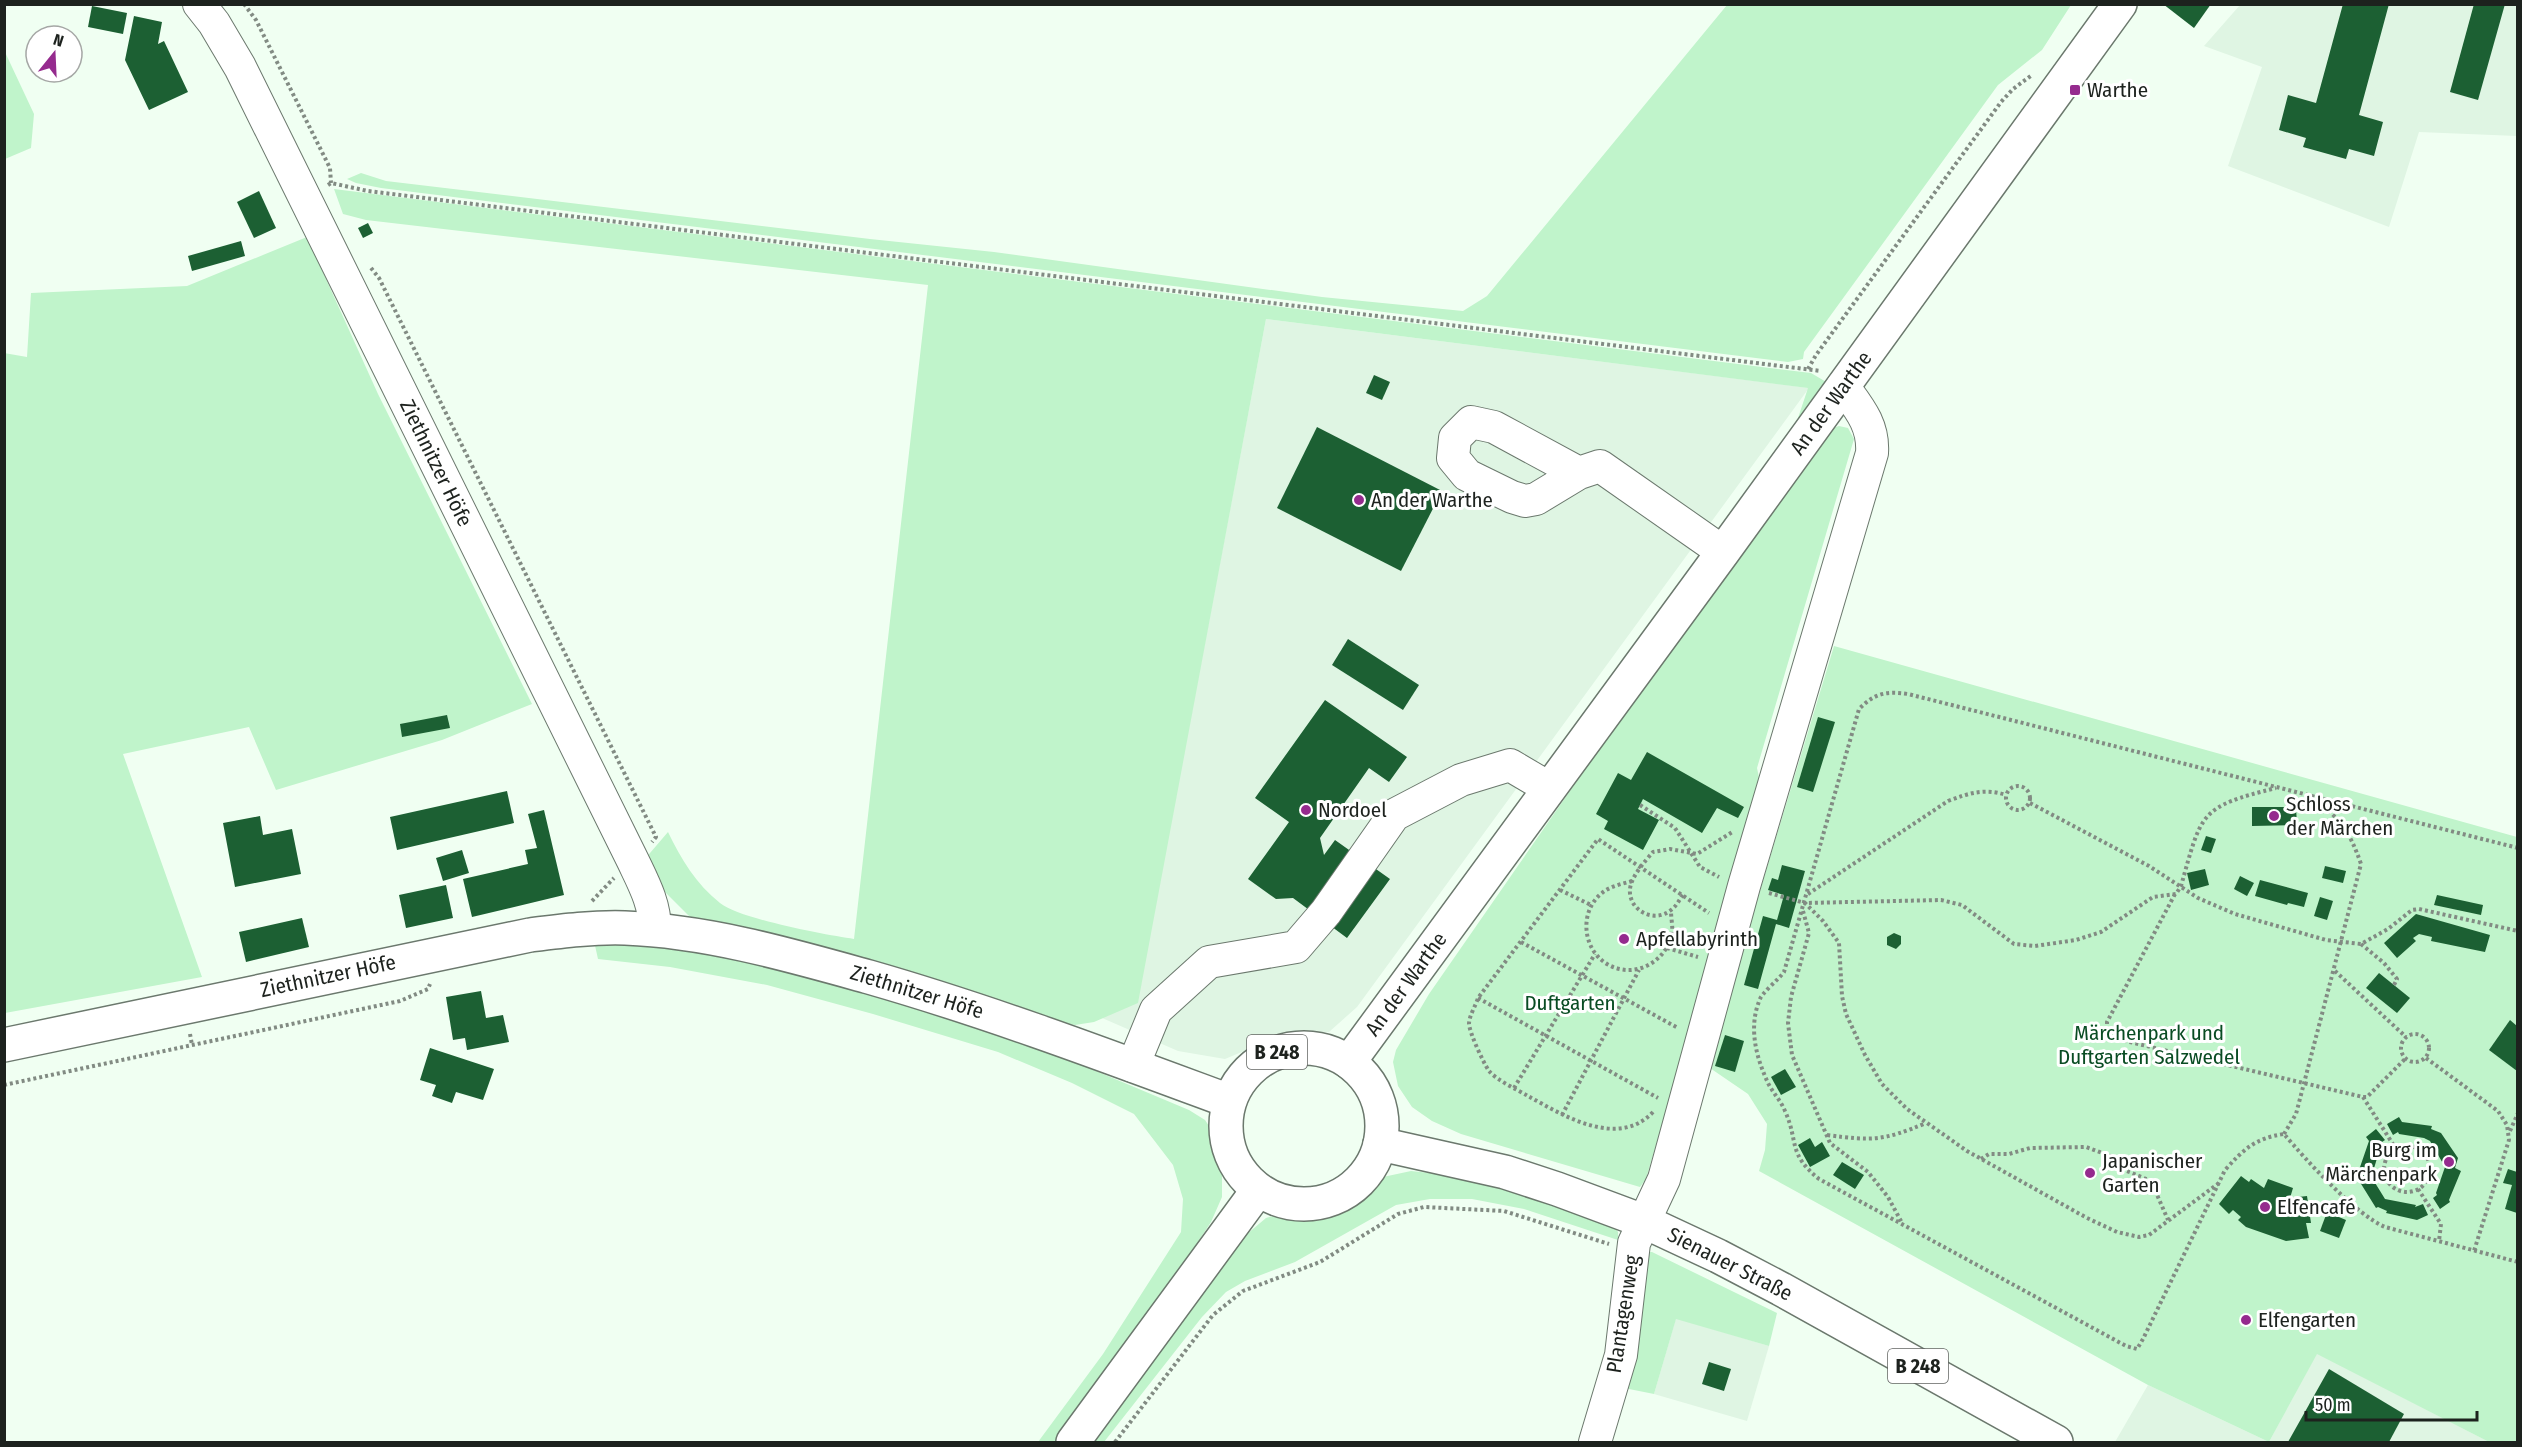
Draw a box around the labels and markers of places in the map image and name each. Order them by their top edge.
place label: Warthe [2087,77,2148,103]
marker: Warthe [2068,83,2082,97]
place label: An der Warthe [1371,487,1493,513]
marker: An der Warthe [1352,493,1366,507]
place label: Schloss der Märchen [2286,791,2393,841]
place label: Nordoel [1318,797,1387,823]
marker: Nordoel [1299,803,1313,817]
marker: Schloss der Märchen [2267,809,2281,823]
place label: Apfellabyrinth [1636,926,1758,952]
marker: Apfellabyrinth [1617,932,1631,946]
place label: Burg im Märchenpark [2325,1137,2437,1187]
place label: Japanischer Garten [2102,1148,2203,1198]
marker: Burg im Märchenpark [2442,1155,2456,1169]
marker: Japanischer Garten [2083,1166,2097,1180]
place label: Elfencafé [2277,1194,2356,1220]
marker: Elfencafé [2258,1200,2272,1214]
place label: Elfengarten [2258,1307,2356,1333]
marker: Elfengarten [2239,1313,2253,1327]

